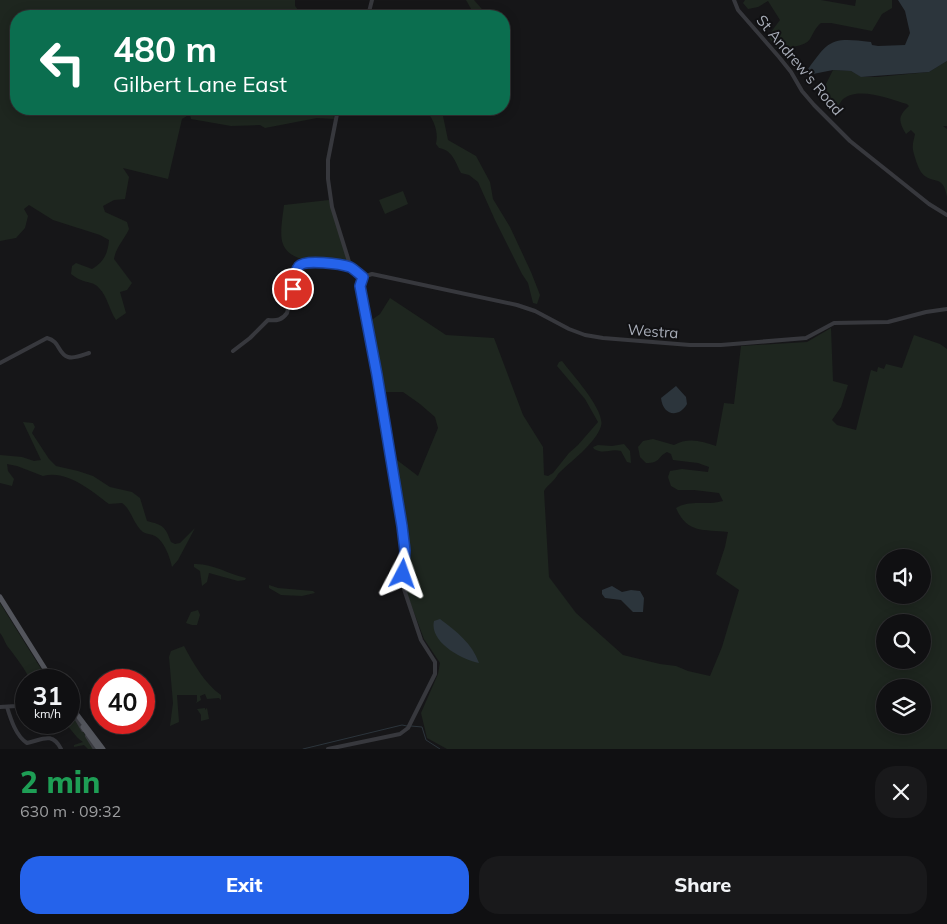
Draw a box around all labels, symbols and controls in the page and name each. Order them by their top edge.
street label: St Andrew's Road [752,11,848,119]
text: 480 m [113,27,217,71]
icon: left [30,30,95,95]
text: Gilbert Lane East [113,70,287,98]
pin [272,268,314,310]
icon: arrive [279,275,307,303]
street label: Westra [627,320,679,342]
position arrow [376,547,428,599]
map controls [876,549,931,734]
button: sound [876,549,931,604]
button: search [876,614,931,669]
speed limit sign: 40 [90,669,155,734]
button: layers [876,679,931,734]
text: 31 [32,680,63,711]
text: km/h [34,706,61,721]
text: 2 min [20,763,100,801]
button: close [875,766,927,818]
text: 630 m · 09:32 [20,801,121,821]
button: Exit [20,856,469,914]
button: Share [479,856,927,914]

